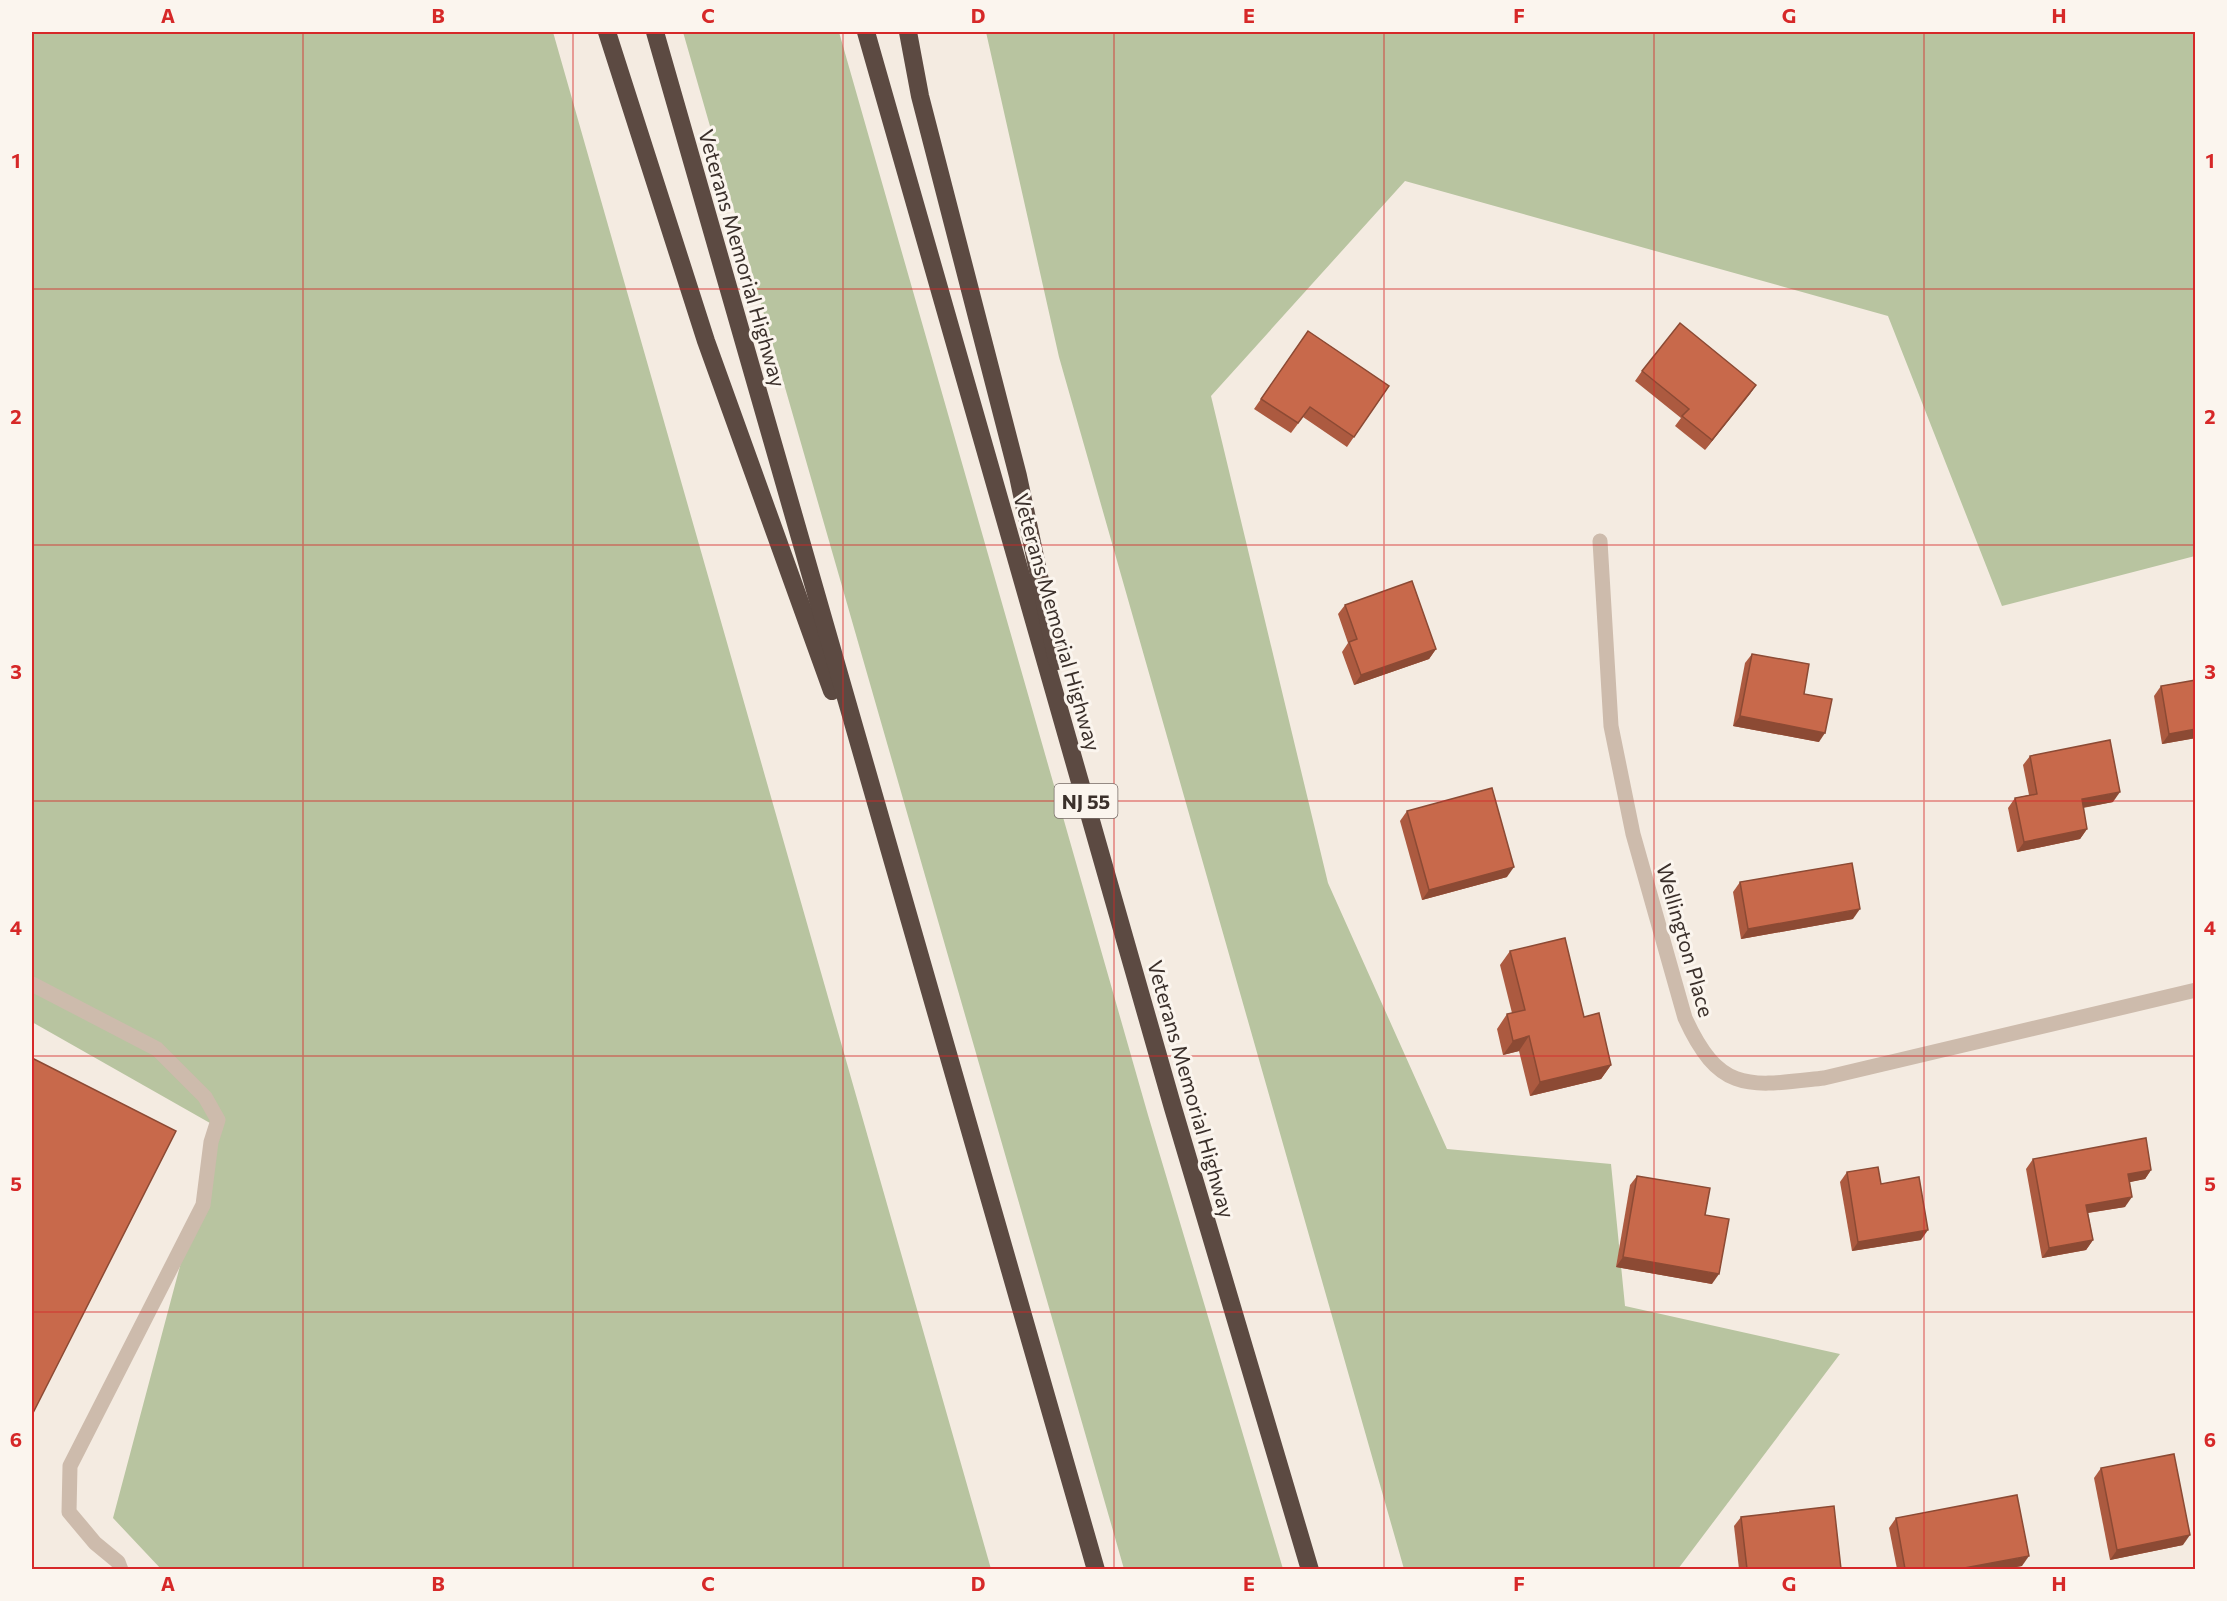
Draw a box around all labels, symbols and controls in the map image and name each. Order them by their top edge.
text: A [161,3,175,27]
text: B [431,3,445,27]
text: C [701,3,715,27]
text: D [971,3,985,27]
text: E [1243,3,1255,27]
text: F [1513,3,1525,27]
text: G [1782,3,1796,27]
text: H [2052,3,2067,27]
street label: Veterans Memorial Highway [694,126,792,390]
text: 1 [11,148,21,172]
text: 1 [2205,148,2215,172]
text: 2 [10,404,22,428]
text: 2 [2204,404,2216,428]
street label: Veterans Memorial Highway [1009,490,1107,754]
text: 3 [10,659,22,683]
text: 3 [2204,659,2216,683]
road number: NJ 55 [1054,784,1118,818]
street label: Wellington Place [1652,860,1720,1020]
text: 4 [10,915,22,939]
text: 4 [2204,915,2216,939]
street label: Veterans Memorial Highway [1143,957,1241,1221]
text: 5 [10,1171,22,1195]
text: 5 [2204,1171,2216,1195]
text: 6 [10,1427,22,1451]
text: 6 [2204,1427,2216,1451]
text: A [161,1571,175,1595]
text: B [431,1571,445,1595]
text: C [701,1571,715,1595]
text: D [971,1571,985,1595]
text: E [1243,1571,1255,1595]
text: F [1513,1571,1525,1595]
text: G [1782,1571,1796,1595]
text: H [2052,1571,2067,1595]

